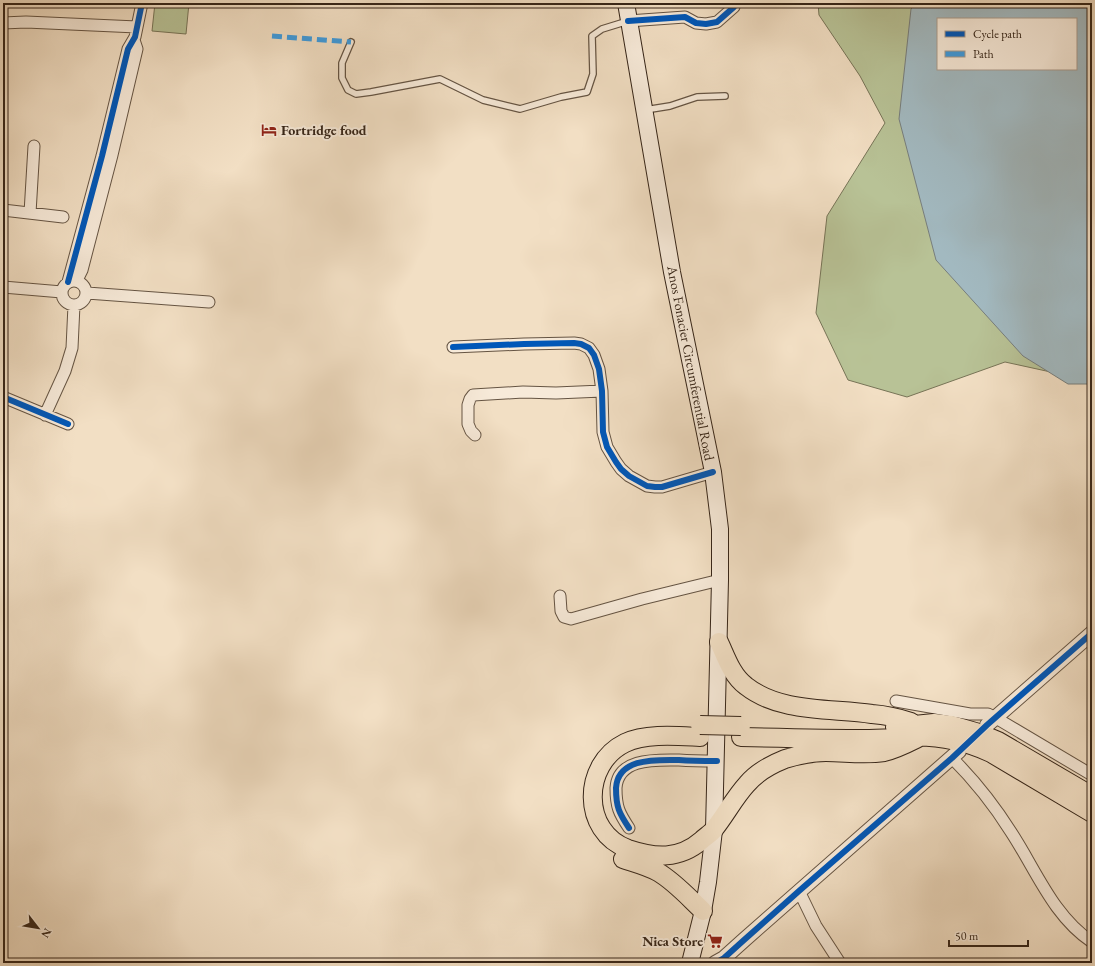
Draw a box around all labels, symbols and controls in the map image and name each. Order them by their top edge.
legend [937,18,1077,70]
text: Cycle path [973,26,1022,42]
text: Path [973,46,994,62]
hotel icon: Fortridge food [260,121,278,139]
place label: Fortridge food [281,121,367,139]
street label: Anos Fonacier Circumferential Road [663,263,719,463]
north arrow [18,908,58,948]
scale bar [949,922,1028,948]
text: N [38,926,55,941]
text: 50 m [955,928,979,944]
place label: Nica Store [642,932,703,950]
supermarket icon: Nica Store [706,932,724,950]

